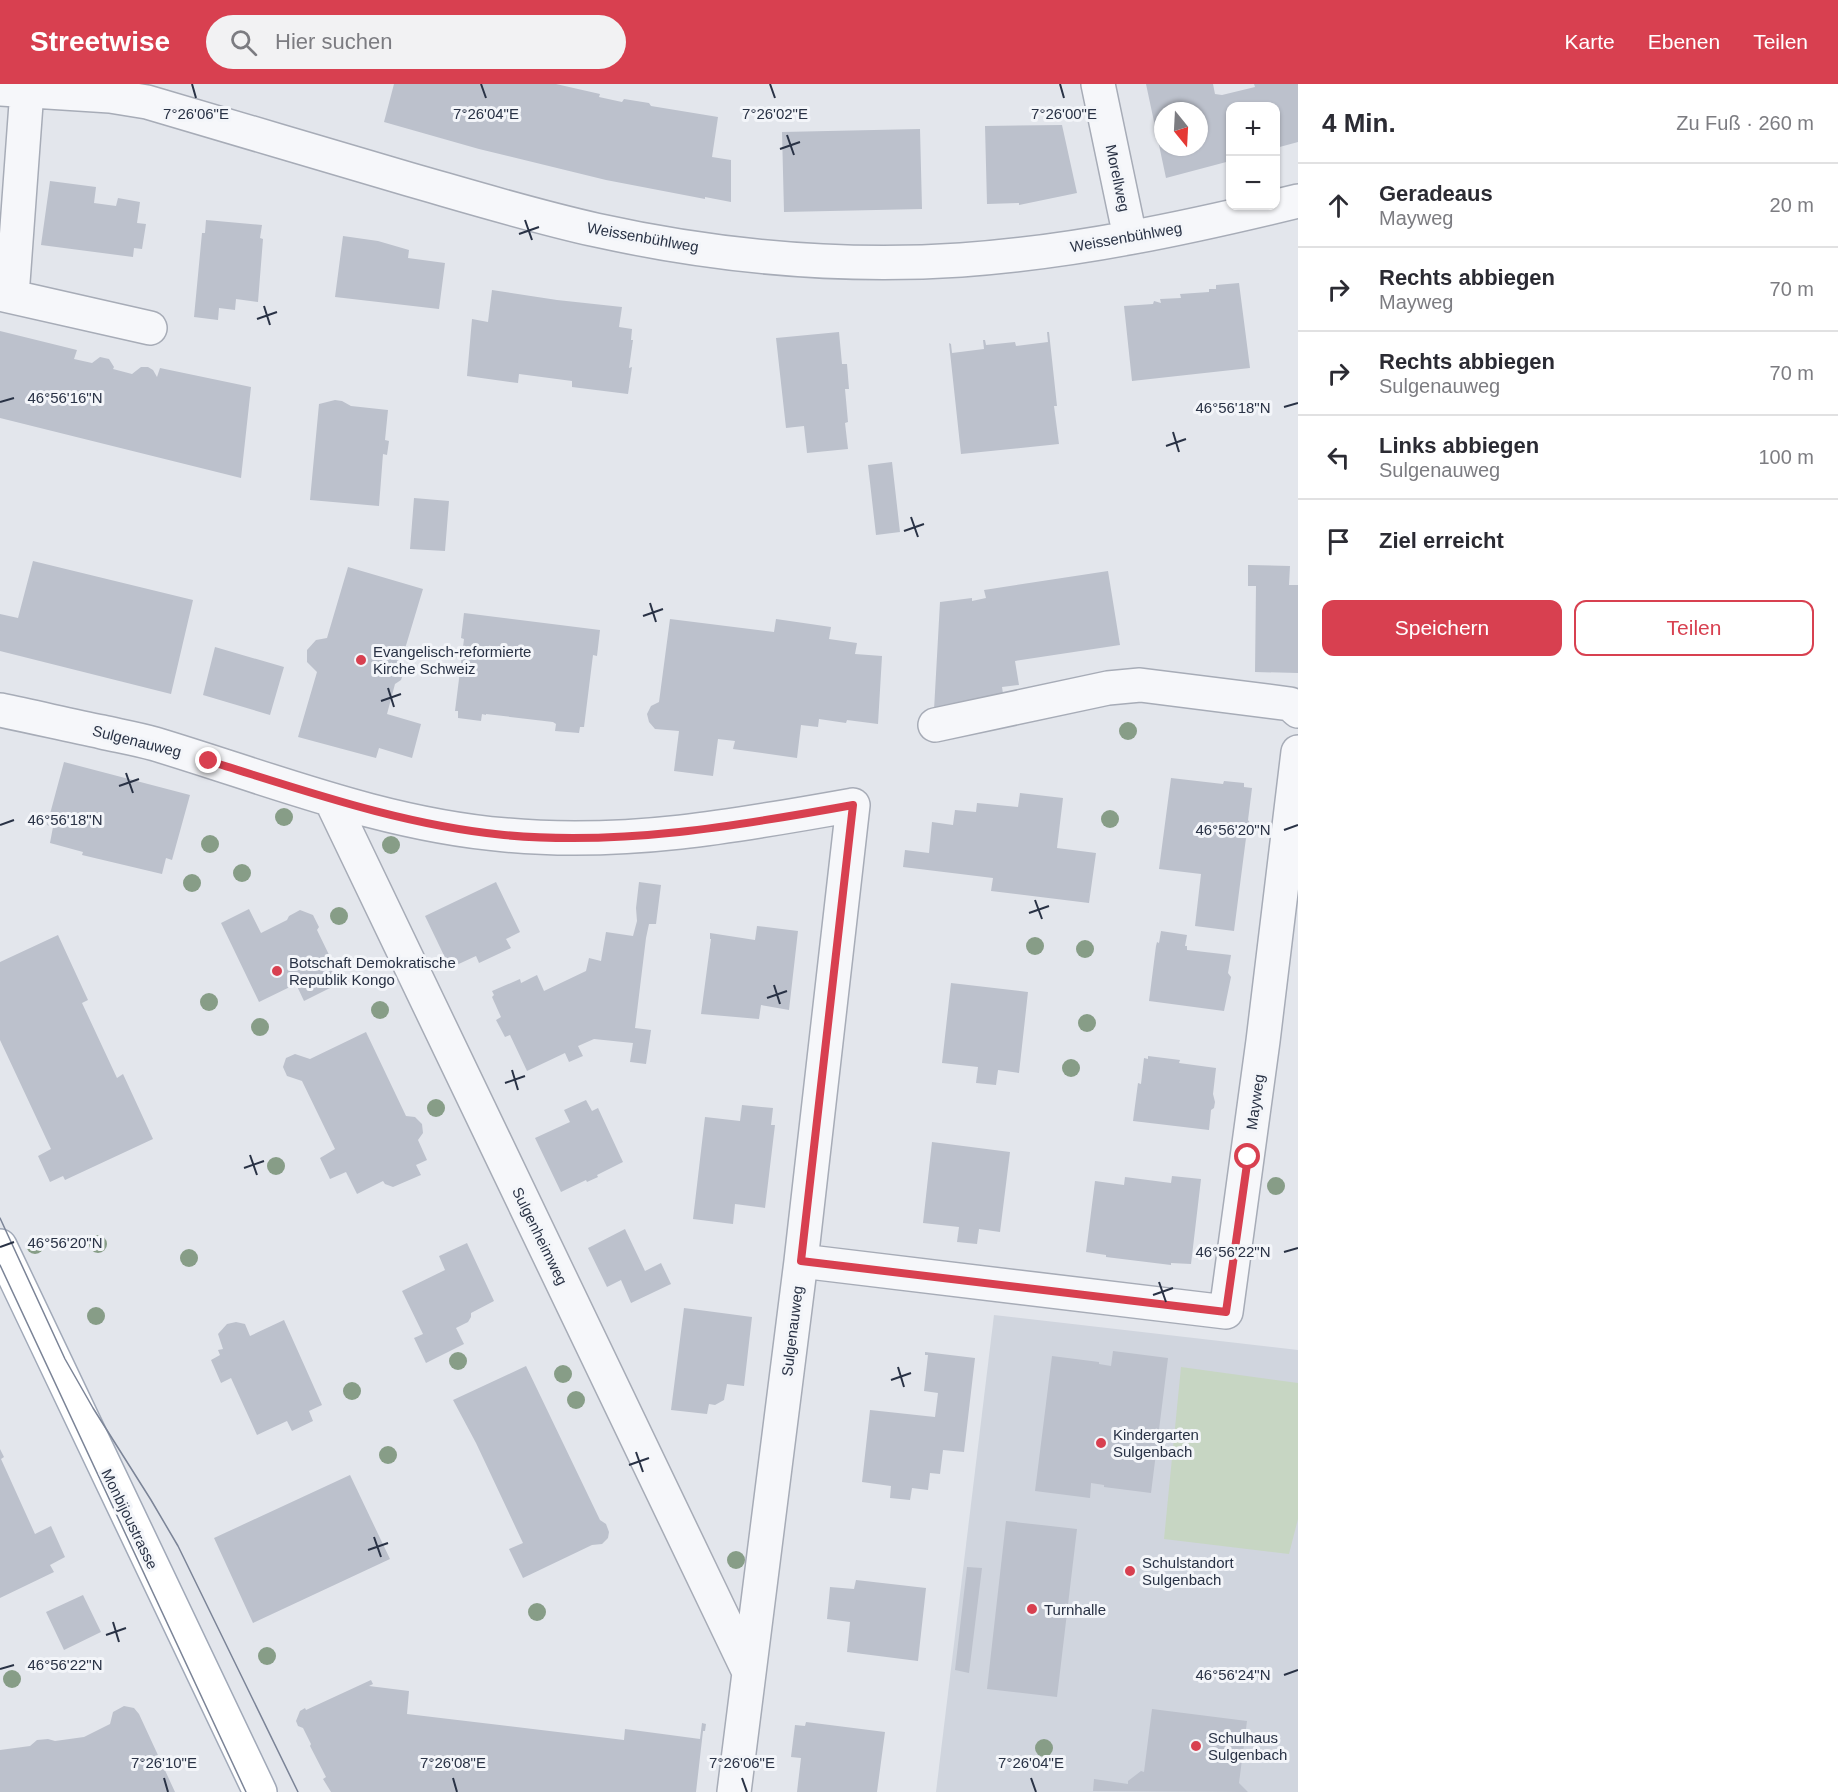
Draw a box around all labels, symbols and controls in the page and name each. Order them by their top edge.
search box [206,15,626,69]
text: Streetwise [30,26,170,57]
icon: search [227,26,260,59]
text: Hier suchen [275,29,392,54]
text: Karte [1565,30,1615,53]
text: Ebenen [1648,30,1720,53]
text: Teilen [1753,30,1808,53]
north arrow [1154,102,1208,156]
map controls [1226,102,1280,210]
button: + [1226,102,1280,156]
text: 7°26'06"E [163,105,229,122]
text: 7°26'04"E [453,105,519,122]
text: 7°26'02"E [742,105,808,122]
text: 7°26'00"E [1031,105,1097,122]
text: 4 Min. [1322,108,1396,138]
text: Zu Fuß · 260 m [1676,112,1814,134]
street label: Morellweg [1103,143,1133,213]
button: − [1226,156,1280,210]
text: Geradeaus [1379,181,1493,206]
icon: ahead [1322,189,1355,222]
text: 20 m [1770,194,1814,216]
text: Mayweg [1379,207,1453,229]
street label: Weissenbühlweg [586,219,700,255]
street label: Weissenbühlweg [1069,219,1183,255]
text: Rechts abbiegen [1379,265,1555,290]
icon: right [1322,273,1355,306]
text: 70 m [1770,278,1814,300]
text: Mayweg [1379,291,1453,313]
text: Rechts abbiegen [1379,349,1555,374]
icon: right [1322,357,1355,390]
text: 70 m [1770,362,1814,384]
text: Sulgenauweg [1379,375,1500,397]
text: 46°56'16"N [27,389,103,406]
text: 46°56'18"N [1195,399,1271,416]
text: Links abbiegen [1379,433,1539,458]
icon: left [1322,441,1355,474]
text: 100 m [1758,446,1814,468]
text: Sulgenauweg [1379,459,1500,481]
icon: arrive [1322,525,1355,558]
text: Ziel erreicht [1379,528,1504,553]
button: Speichern [1322,600,1562,656]
button: Teilen [1574,600,1814,656]
place label: Evangelisch-reformierte Kirche Schweiz [373,643,531,677]
marker: Evangelisch-reformierte Kirche Schweiz [354,653,368,667]
street label: Sulgenauweg [91,722,183,760]
route end [195,747,221,773]
text: 46°56'18"N [27,811,103,828]
text: 46°56'20"N [1195,821,1271,838]
place label: Botschaft Demokratische Republik Kongo [289,954,456,988]
marker: Botschaft Demokratische Republik Kongo [270,964,284,978]
street label: Mayweg [1243,1073,1267,1131]
route start [1234,1143,1260,1169]
street label: Sulgenheimweg [509,1184,571,1288]
text: 46°56'20"N [27,1234,103,1251]
text: 46°56'22"N [1195,1243,1271,1260]
street label: Sulgenauweg [778,1285,806,1377]
place label: Kindergarten Sulgenbach [1113,1426,1199,1460]
marker: Kindergarten Sulgenbach [1094,1436,1108,1450]
street label: Monbijoustrasse [98,1466,162,1572]
place label: Schulstandort Sulgenbach [1142,1554,1235,1588]
marker: Schulstandort Sulgenbach [1123,1564,1137,1578]
place label: Turnhalle [1044,1601,1106,1618]
marker: Turnhalle [1025,1602,1039,1616]
text: 46°56'22"N [27,1656,103,1673]
text: 46°56'24"N [1195,1666,1271,1683]
place label: Schulhaus Sulgenbach [1208,1729,1287,1763]
marker: Schulhaus Sulgenbach [1189,1739,1203,1753]
text: 7°26'10"E [131,1754,197,1771]
text: 7°26'08"E [420,1754,486,1771]
text: 7°26'06"E [709,1754,775,1771]
text: 7°26'04"E [998,1754,1064,1771]

